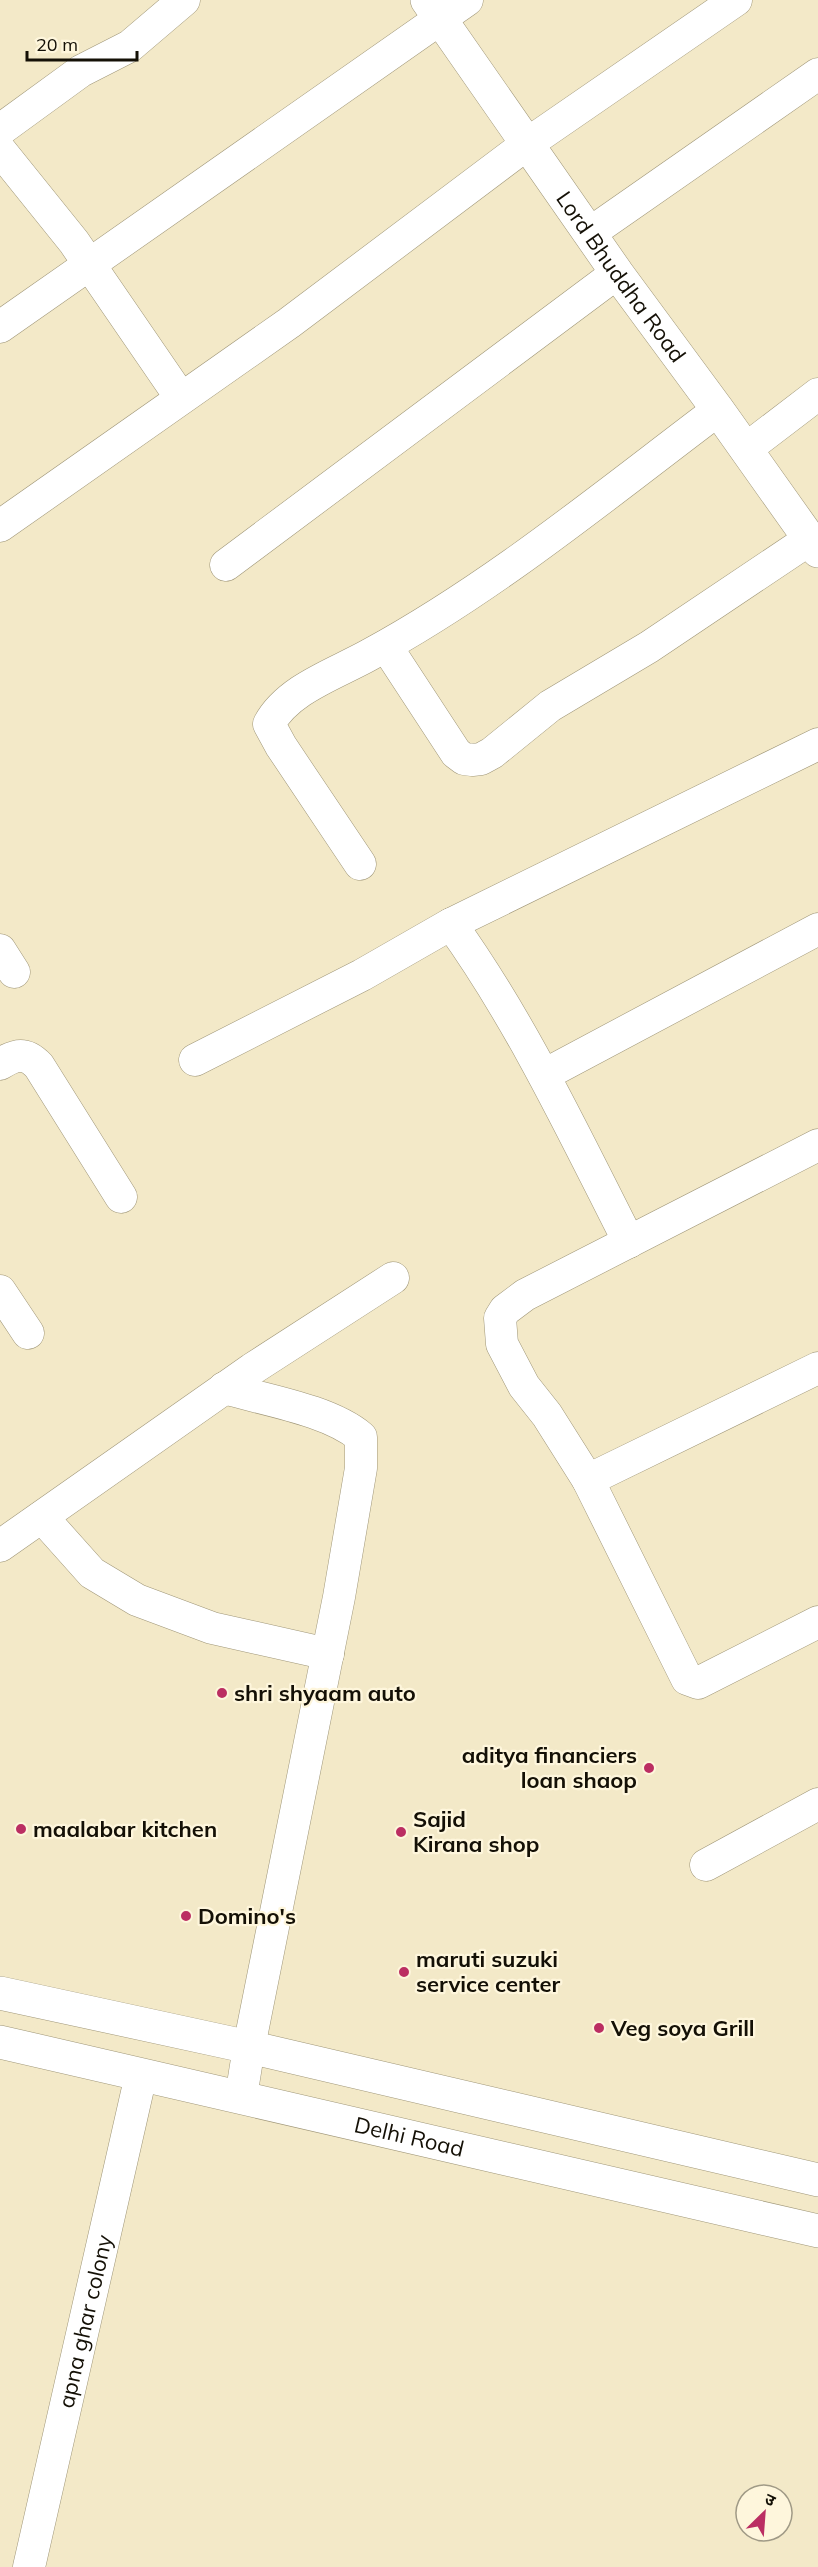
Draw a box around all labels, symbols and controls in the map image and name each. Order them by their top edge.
scale bar [27,24,136,62]
text: 20 m [36,33,78,56]
street label: Lord Bhuddha Road [550,186,692,368]
place label: shri shyaam auto [234,1679,416,1707]
marker: shri shyaam auto [215,1686,229,1700]
place label: aditya financiers loan shaop [462,1741,637,1794]
marker: aditya financiers loan shaop [642,1761,656,1775]
place label: Sajid Kirana shop [413,1805,539,1858]
place label: maalabar kitchen [33,1815,217,1843]
marker: maalabar kitchen [14,1822,28,1836]
marker: Sajid Kirana shop [394,1825,408,1839]
place label: Domino's [198,1902,296,1930]
marker: Domino's [179,1909,193,1923]
place label: maruti suzuki service center [416,1945,561,1998]
marker: maruti suzuki service center [397,1965,411,1979]
place label: Veg soya Grill [610,2014,755,2042]
marker: Veg soya Grill [592,2021,606,2035]
street label: Delhi Road [352,2110,467,2163]
street label: apna ghar colony [52,2232,118,2411]
north arrow [734,2483,794,2543]
text: उ [762,2488,779,2511]

